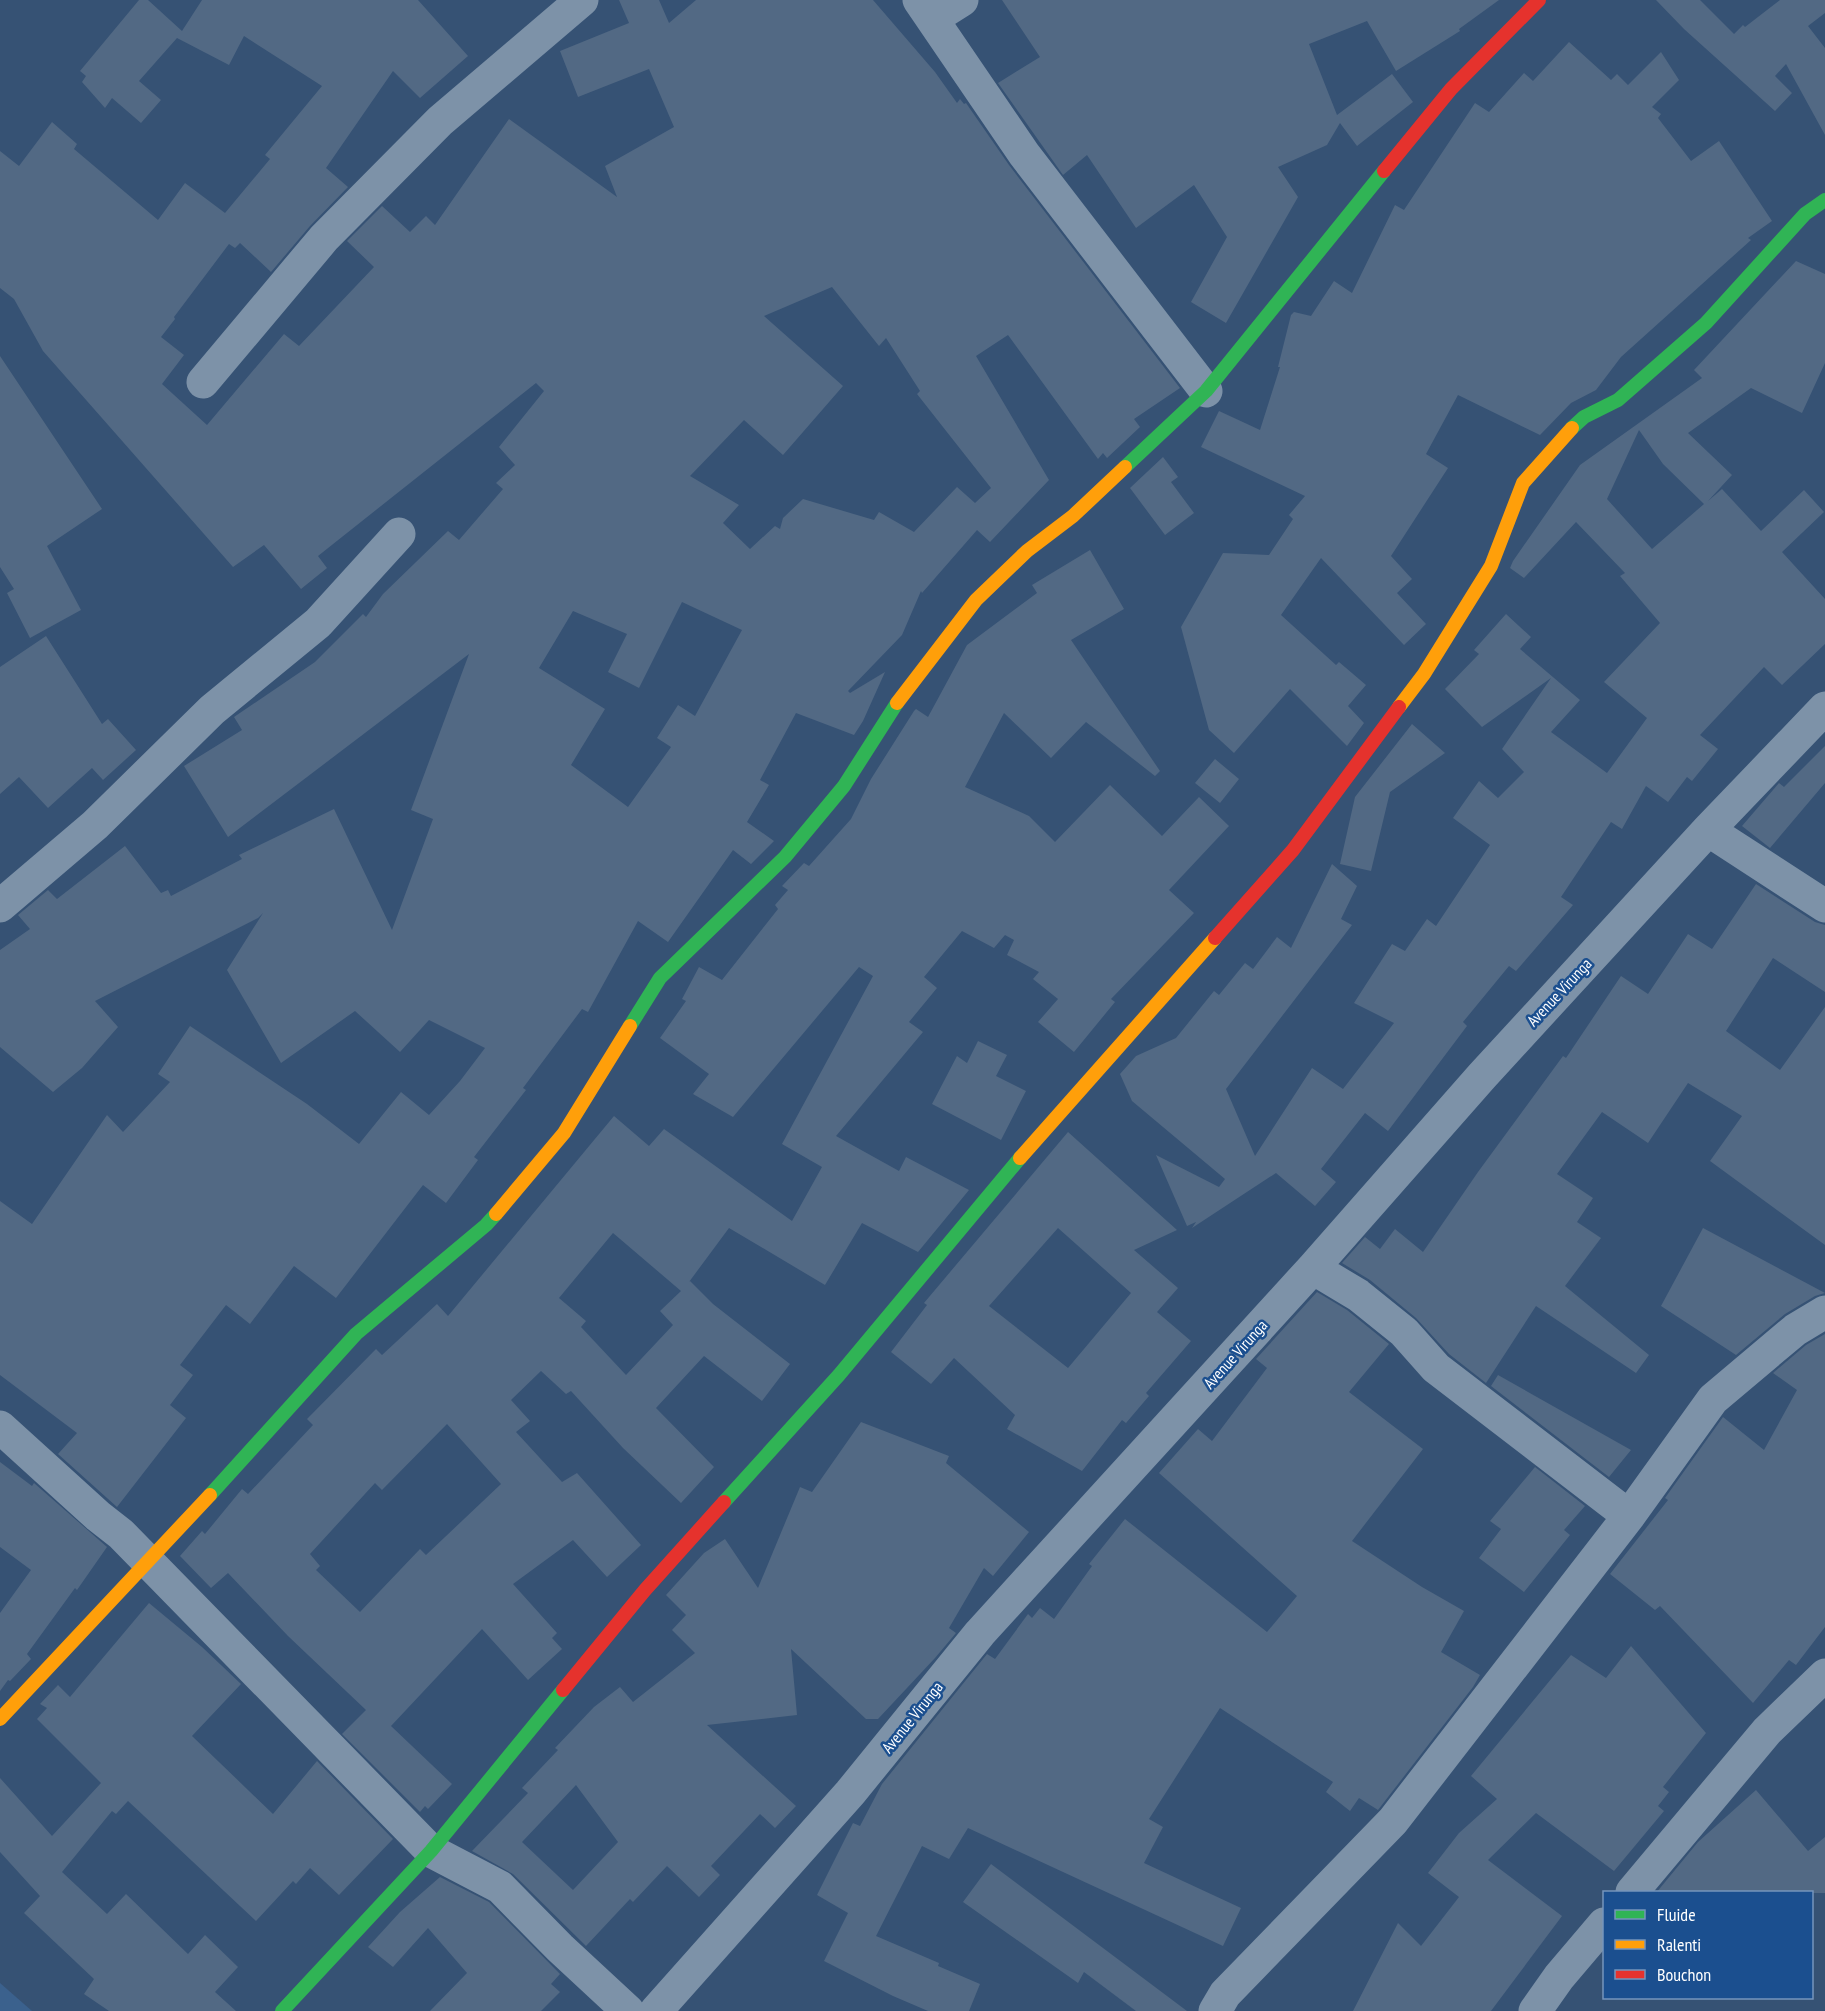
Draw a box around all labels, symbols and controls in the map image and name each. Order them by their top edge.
street label: Avenue Virunga [1522,954,1596,1030]
street label: Avenue Virunga [1199,1315,1271,1393]
street label: Avenue Virunga [877,1677,947,1757]
legend [1603,1891,1813,1999]
text: Fluide [1657,1903,1696,1926]
text: Ralenti [1657,1933,1701,1956]
text: Bouchon [1657,1963,1711,1986]

